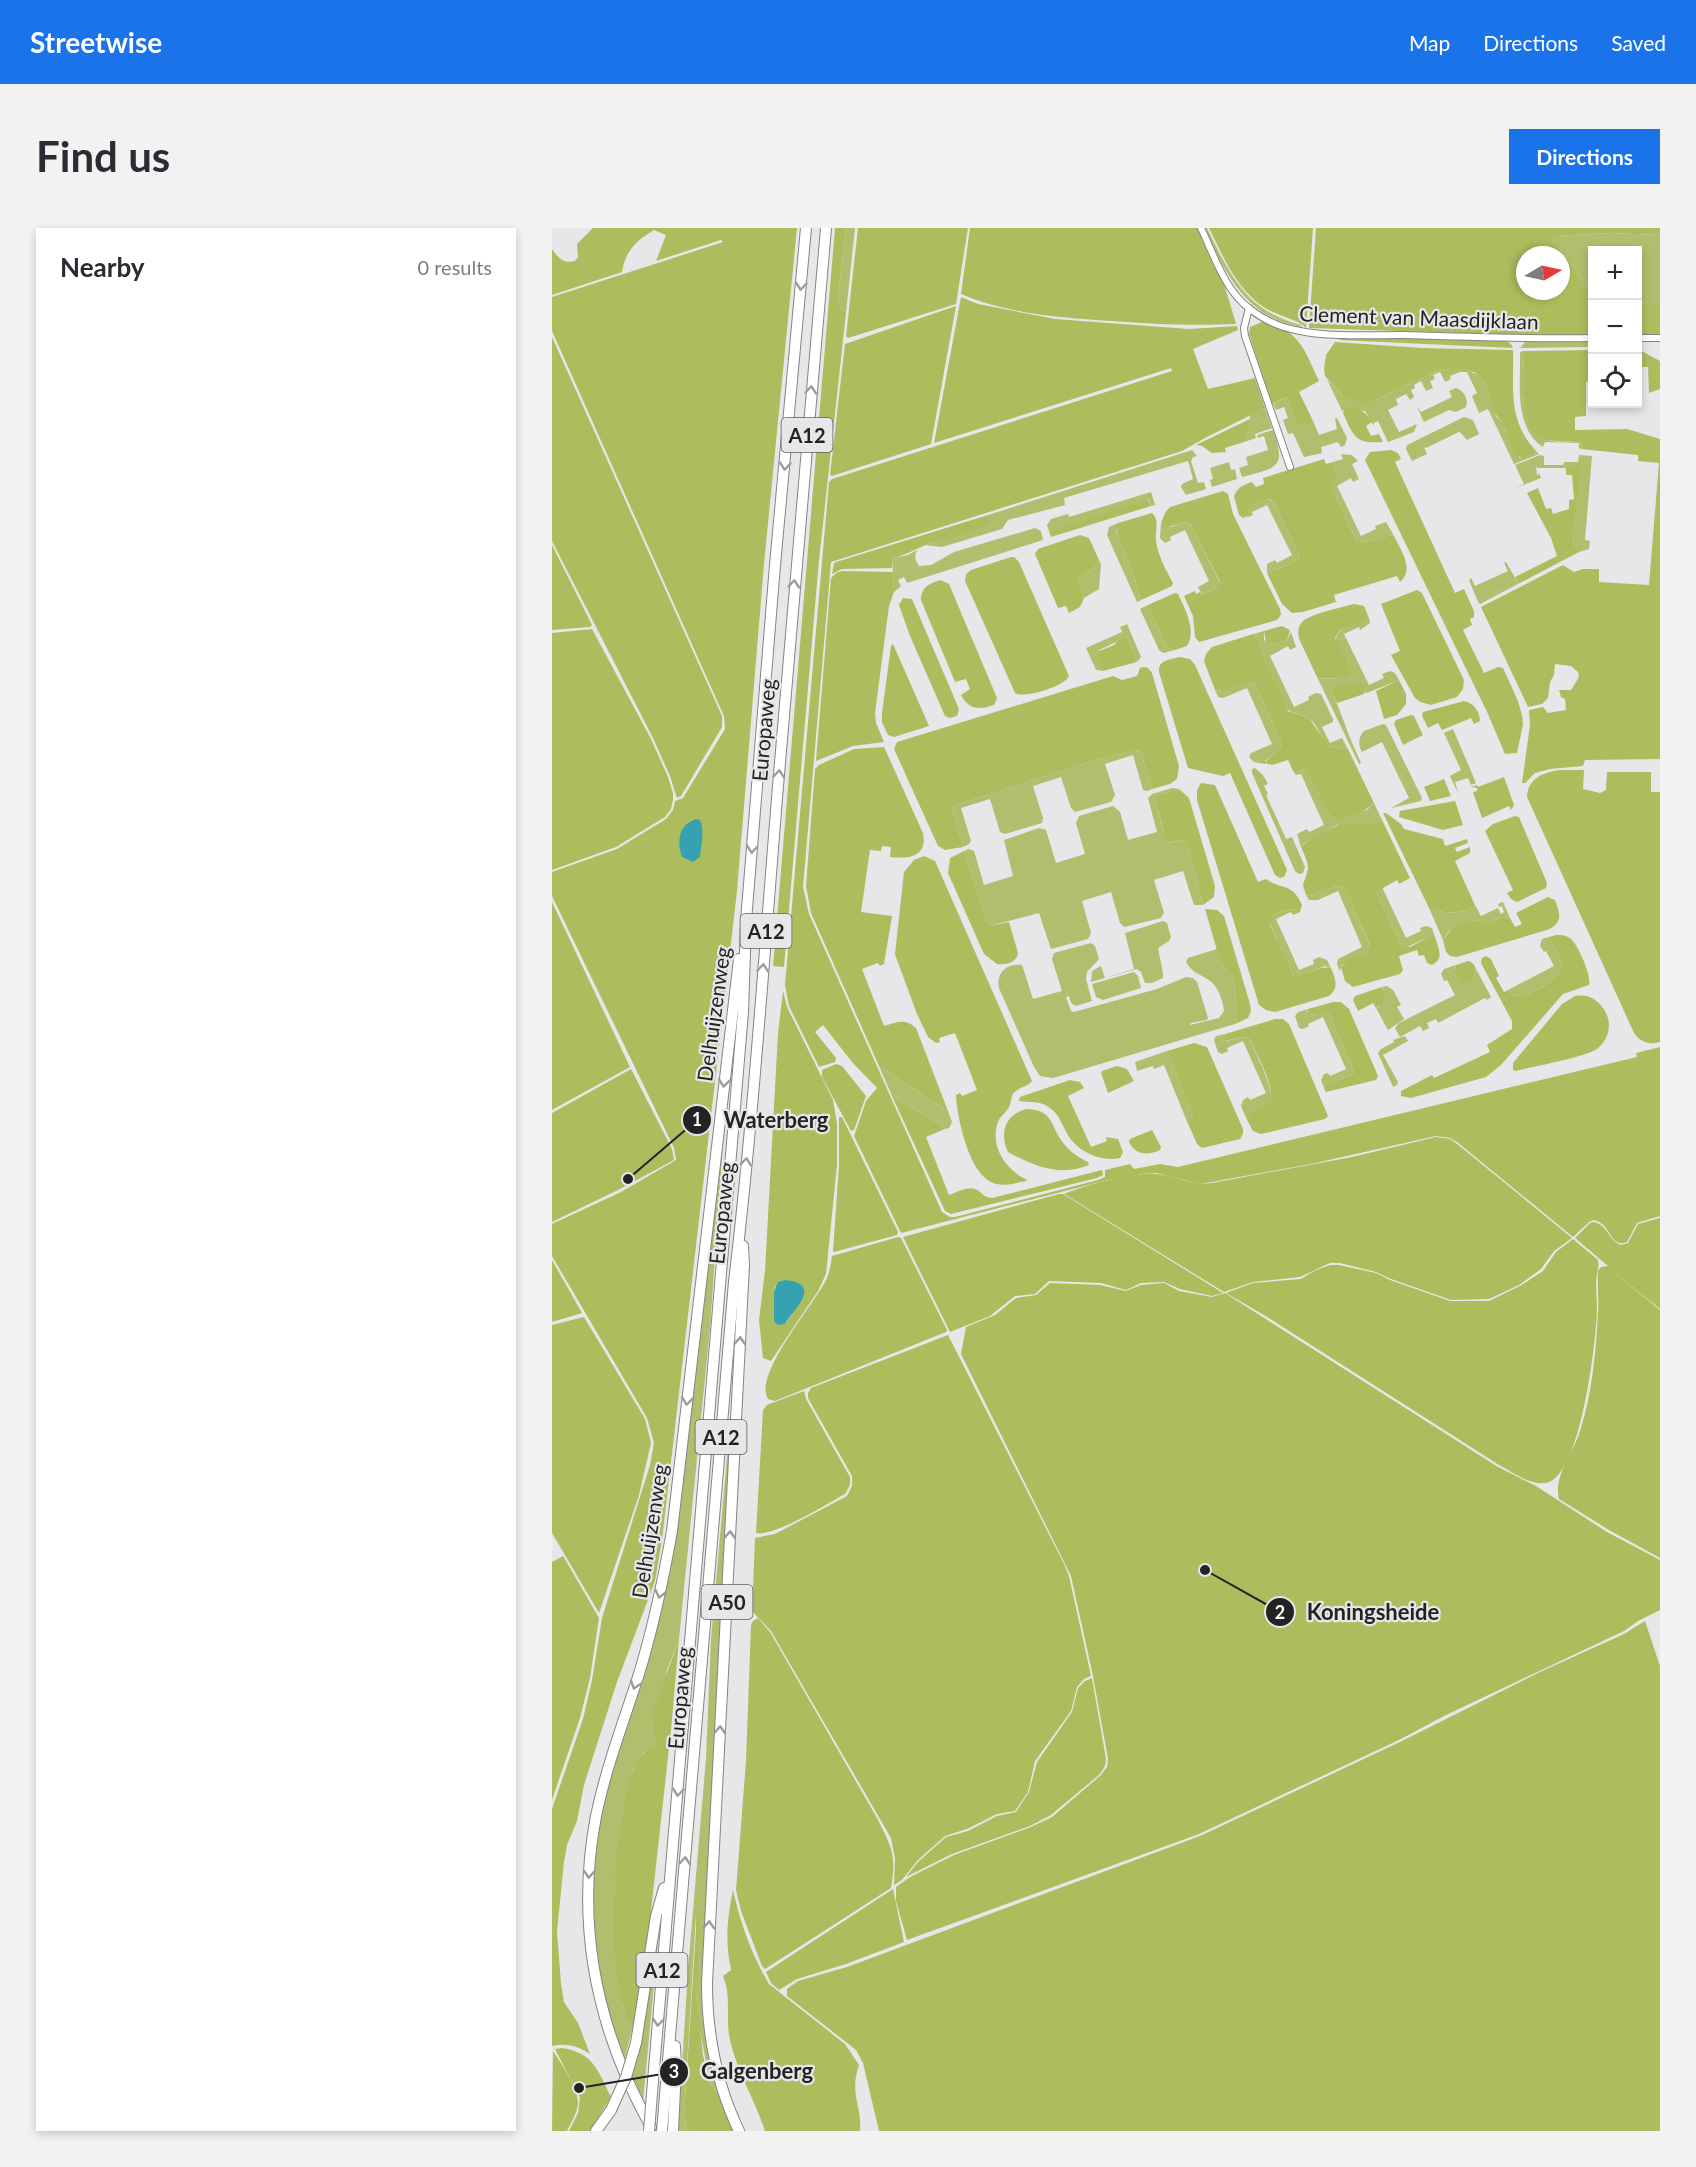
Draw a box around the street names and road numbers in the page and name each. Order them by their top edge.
street label: Clement van Maasdijklaan [1299,300,1539,334]
road number: A12 [782,418,832,452]
street label: Europaweg [746,678,780,782]
road number: A12 [740,914,792,948]
street label: Delhuijzenweg [691,945,735,1083]
street label: Europaweg [703,1160,739,1266]
road number: A12 [696,1420,747,1454]
street label: Delhuijzenweg [626,1462,672,1600]
road number: A50 [702,1585,753,1619]
street label: Europaweg [662,1646,696,1750]
road number: A12 [636,1953,688,1987]

